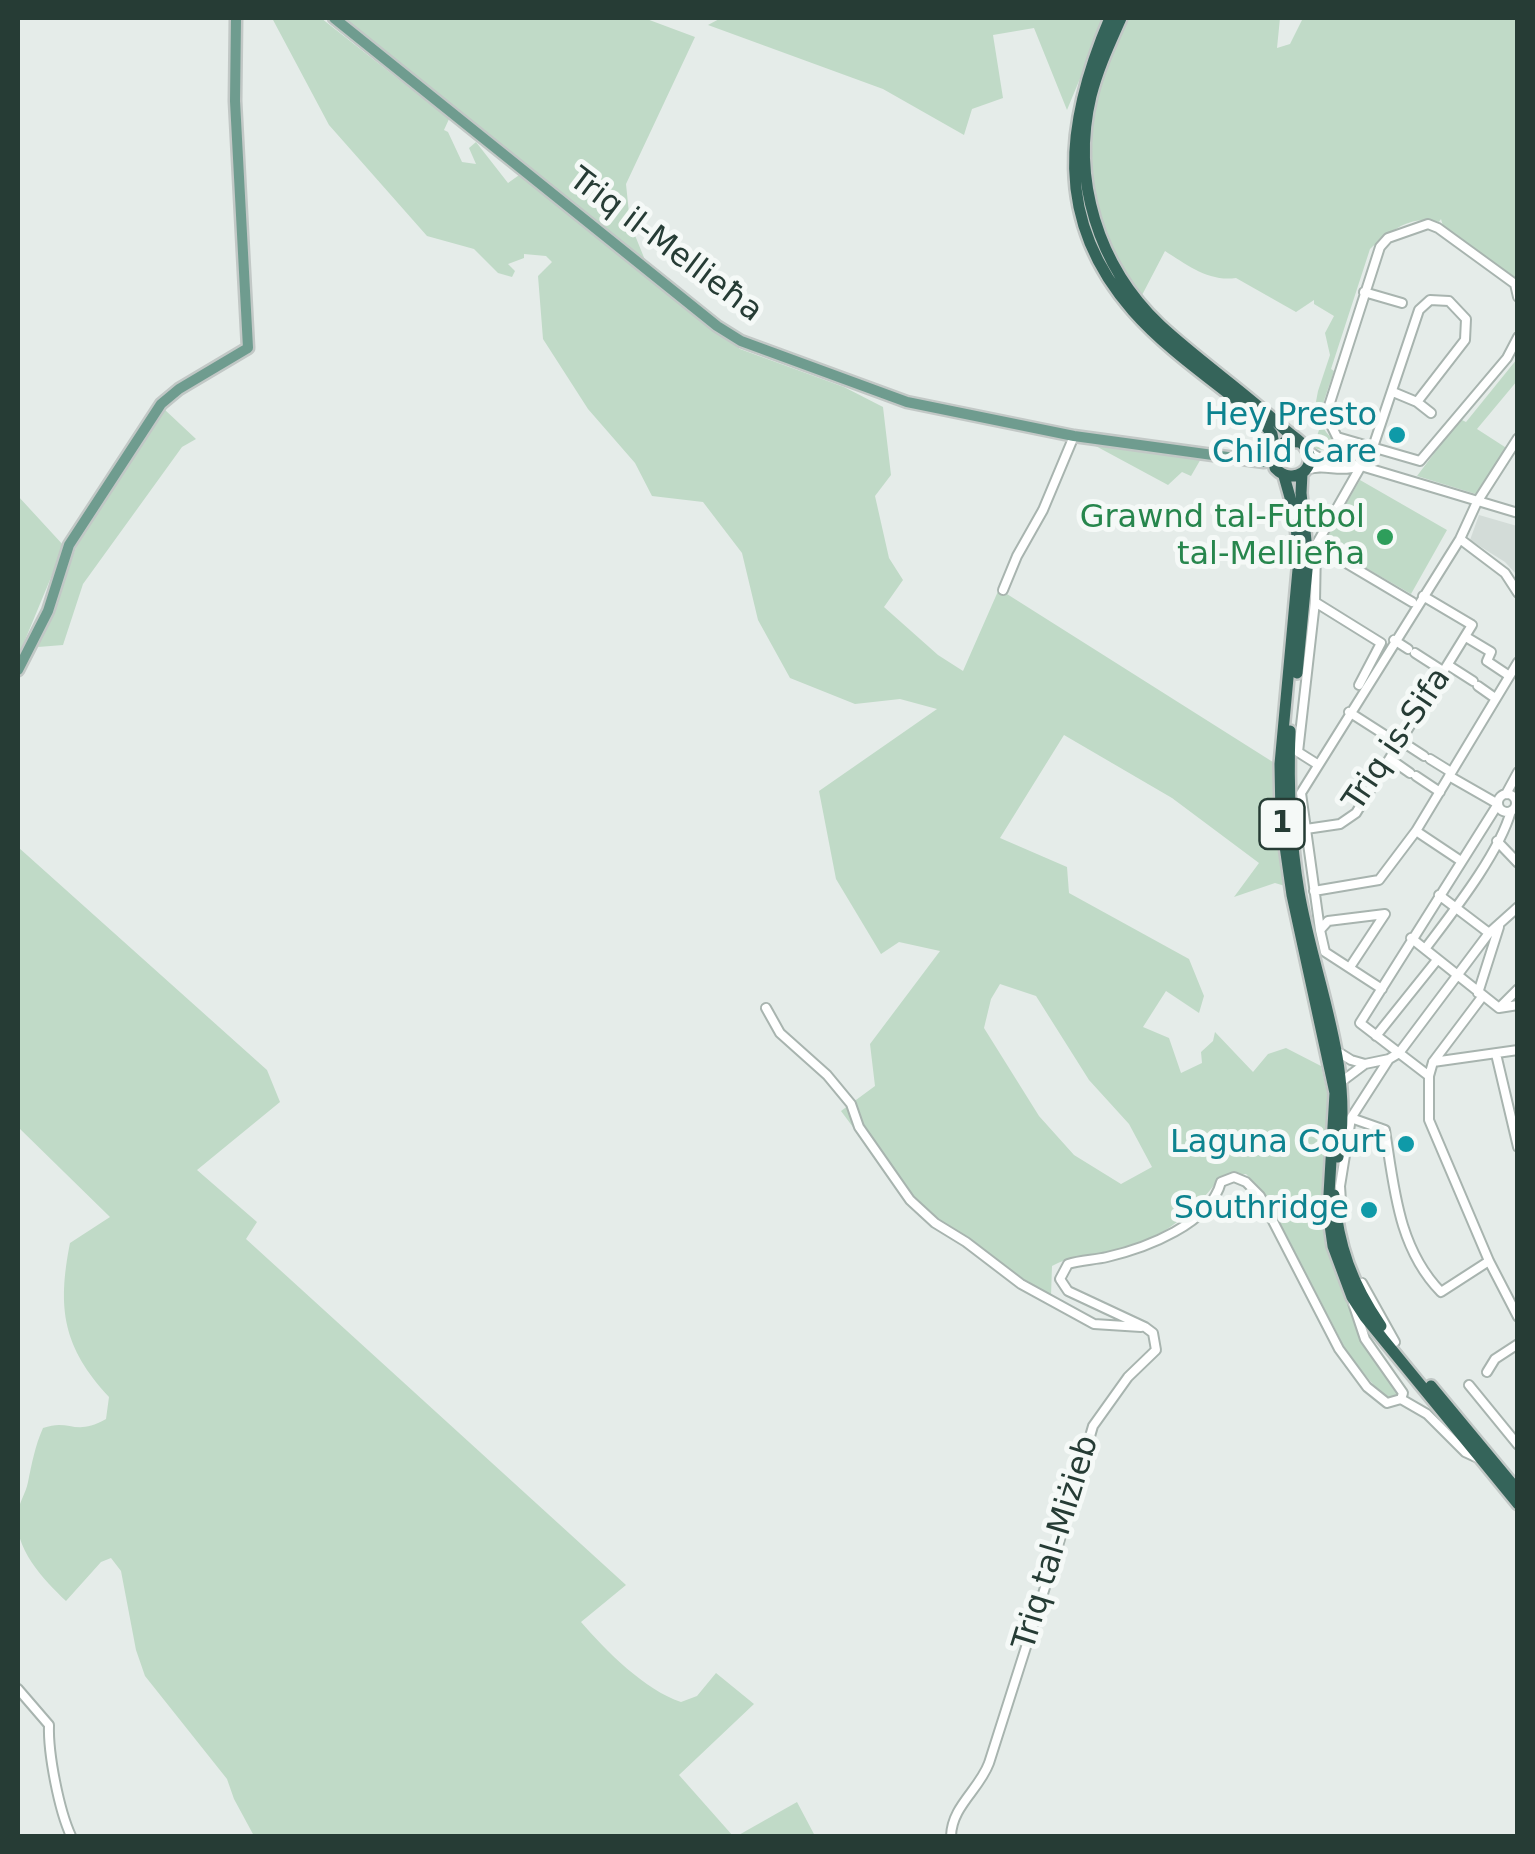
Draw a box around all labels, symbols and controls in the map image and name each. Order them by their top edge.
street label: Triq il-Mellieħa [561,161,769,331]
place label: Hey Presto Child Care [1204,398,1377,473]
marker: Hey Presto Child Care [1386,424,1408,446]
place label: Grawnd tal-Futbol tal-Mellieħa [1080,500,1365,575]
marker: Grawnd tal-Futbol tal-Mellieħa [1374,526,1396,548]
street label: Triq is-Sifa [1336,661,1460,819]
road number: 1 [1260,799,1304,849]
place label: Laguna Court [1170,1125,1386,1163]
marker: Laguna Court [1395,1133,1417,1155]
place label: Southridge [1174,1191,1349,1229]
marker: Southridge [1358,1199,1380,1221]
street label: Triq tal-Miżieb [1006,1431,1108,1655]

